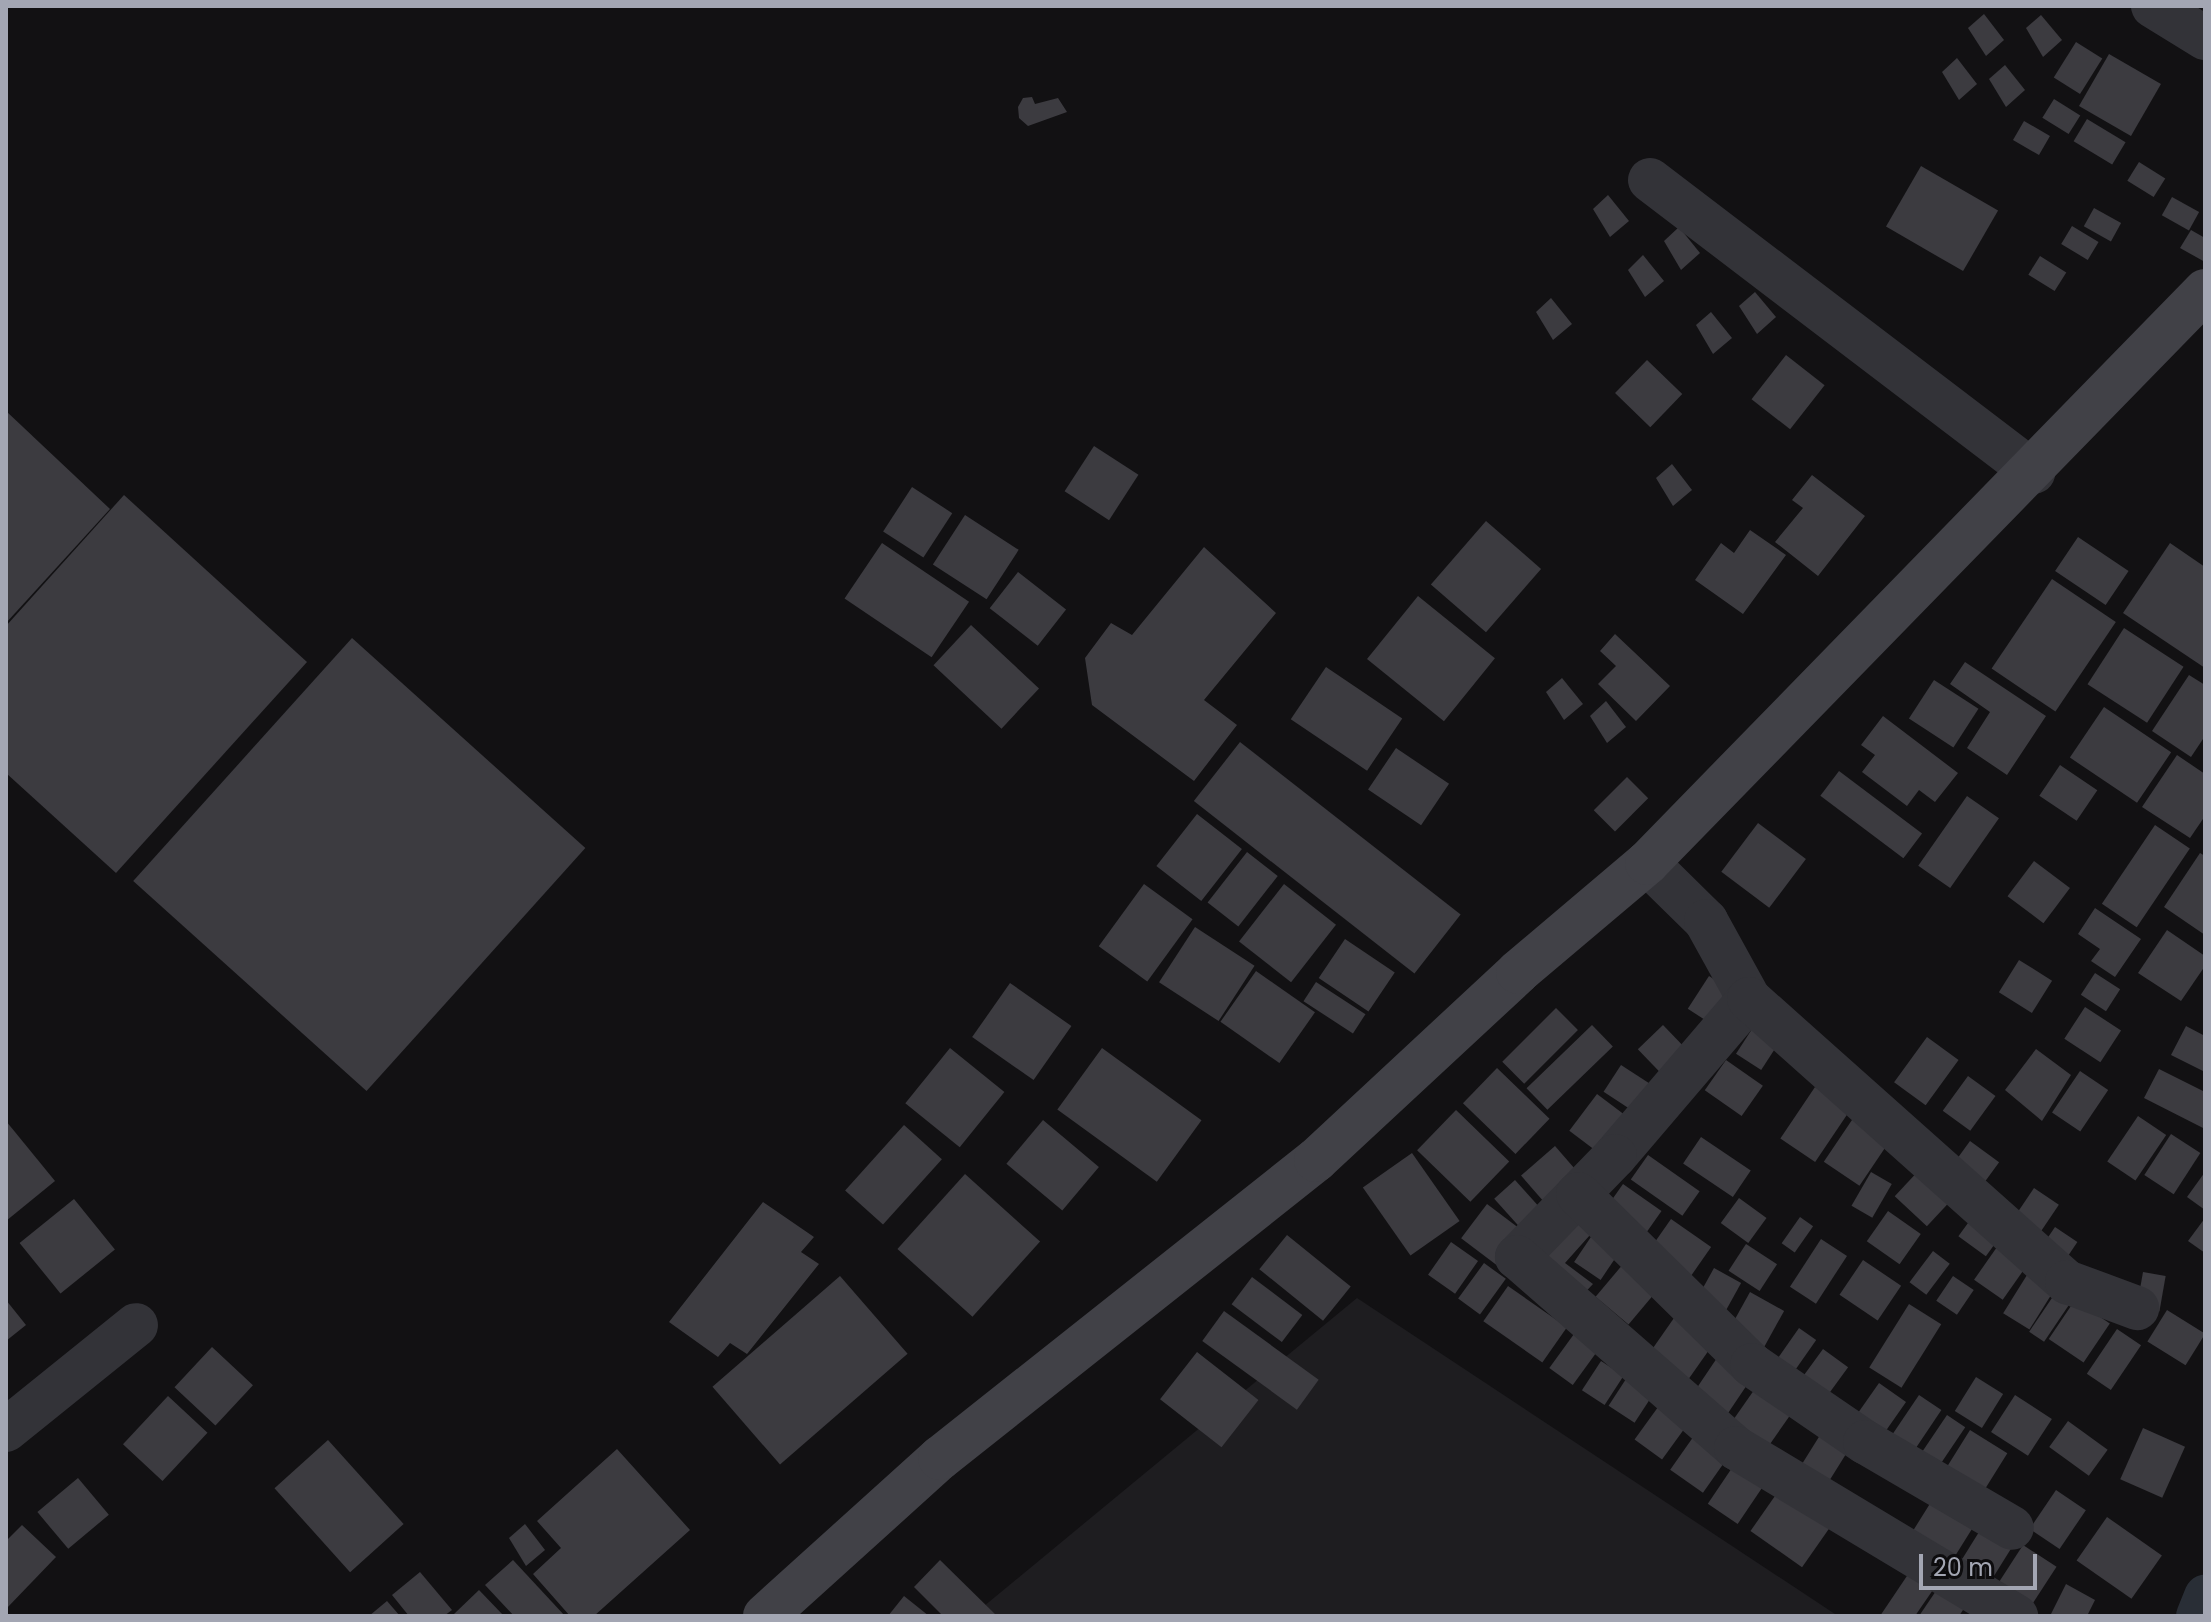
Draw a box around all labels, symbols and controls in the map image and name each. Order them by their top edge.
scale bar [1923,1538,2041,1588]
text: 20 m [1933,1551,1993,1584]

